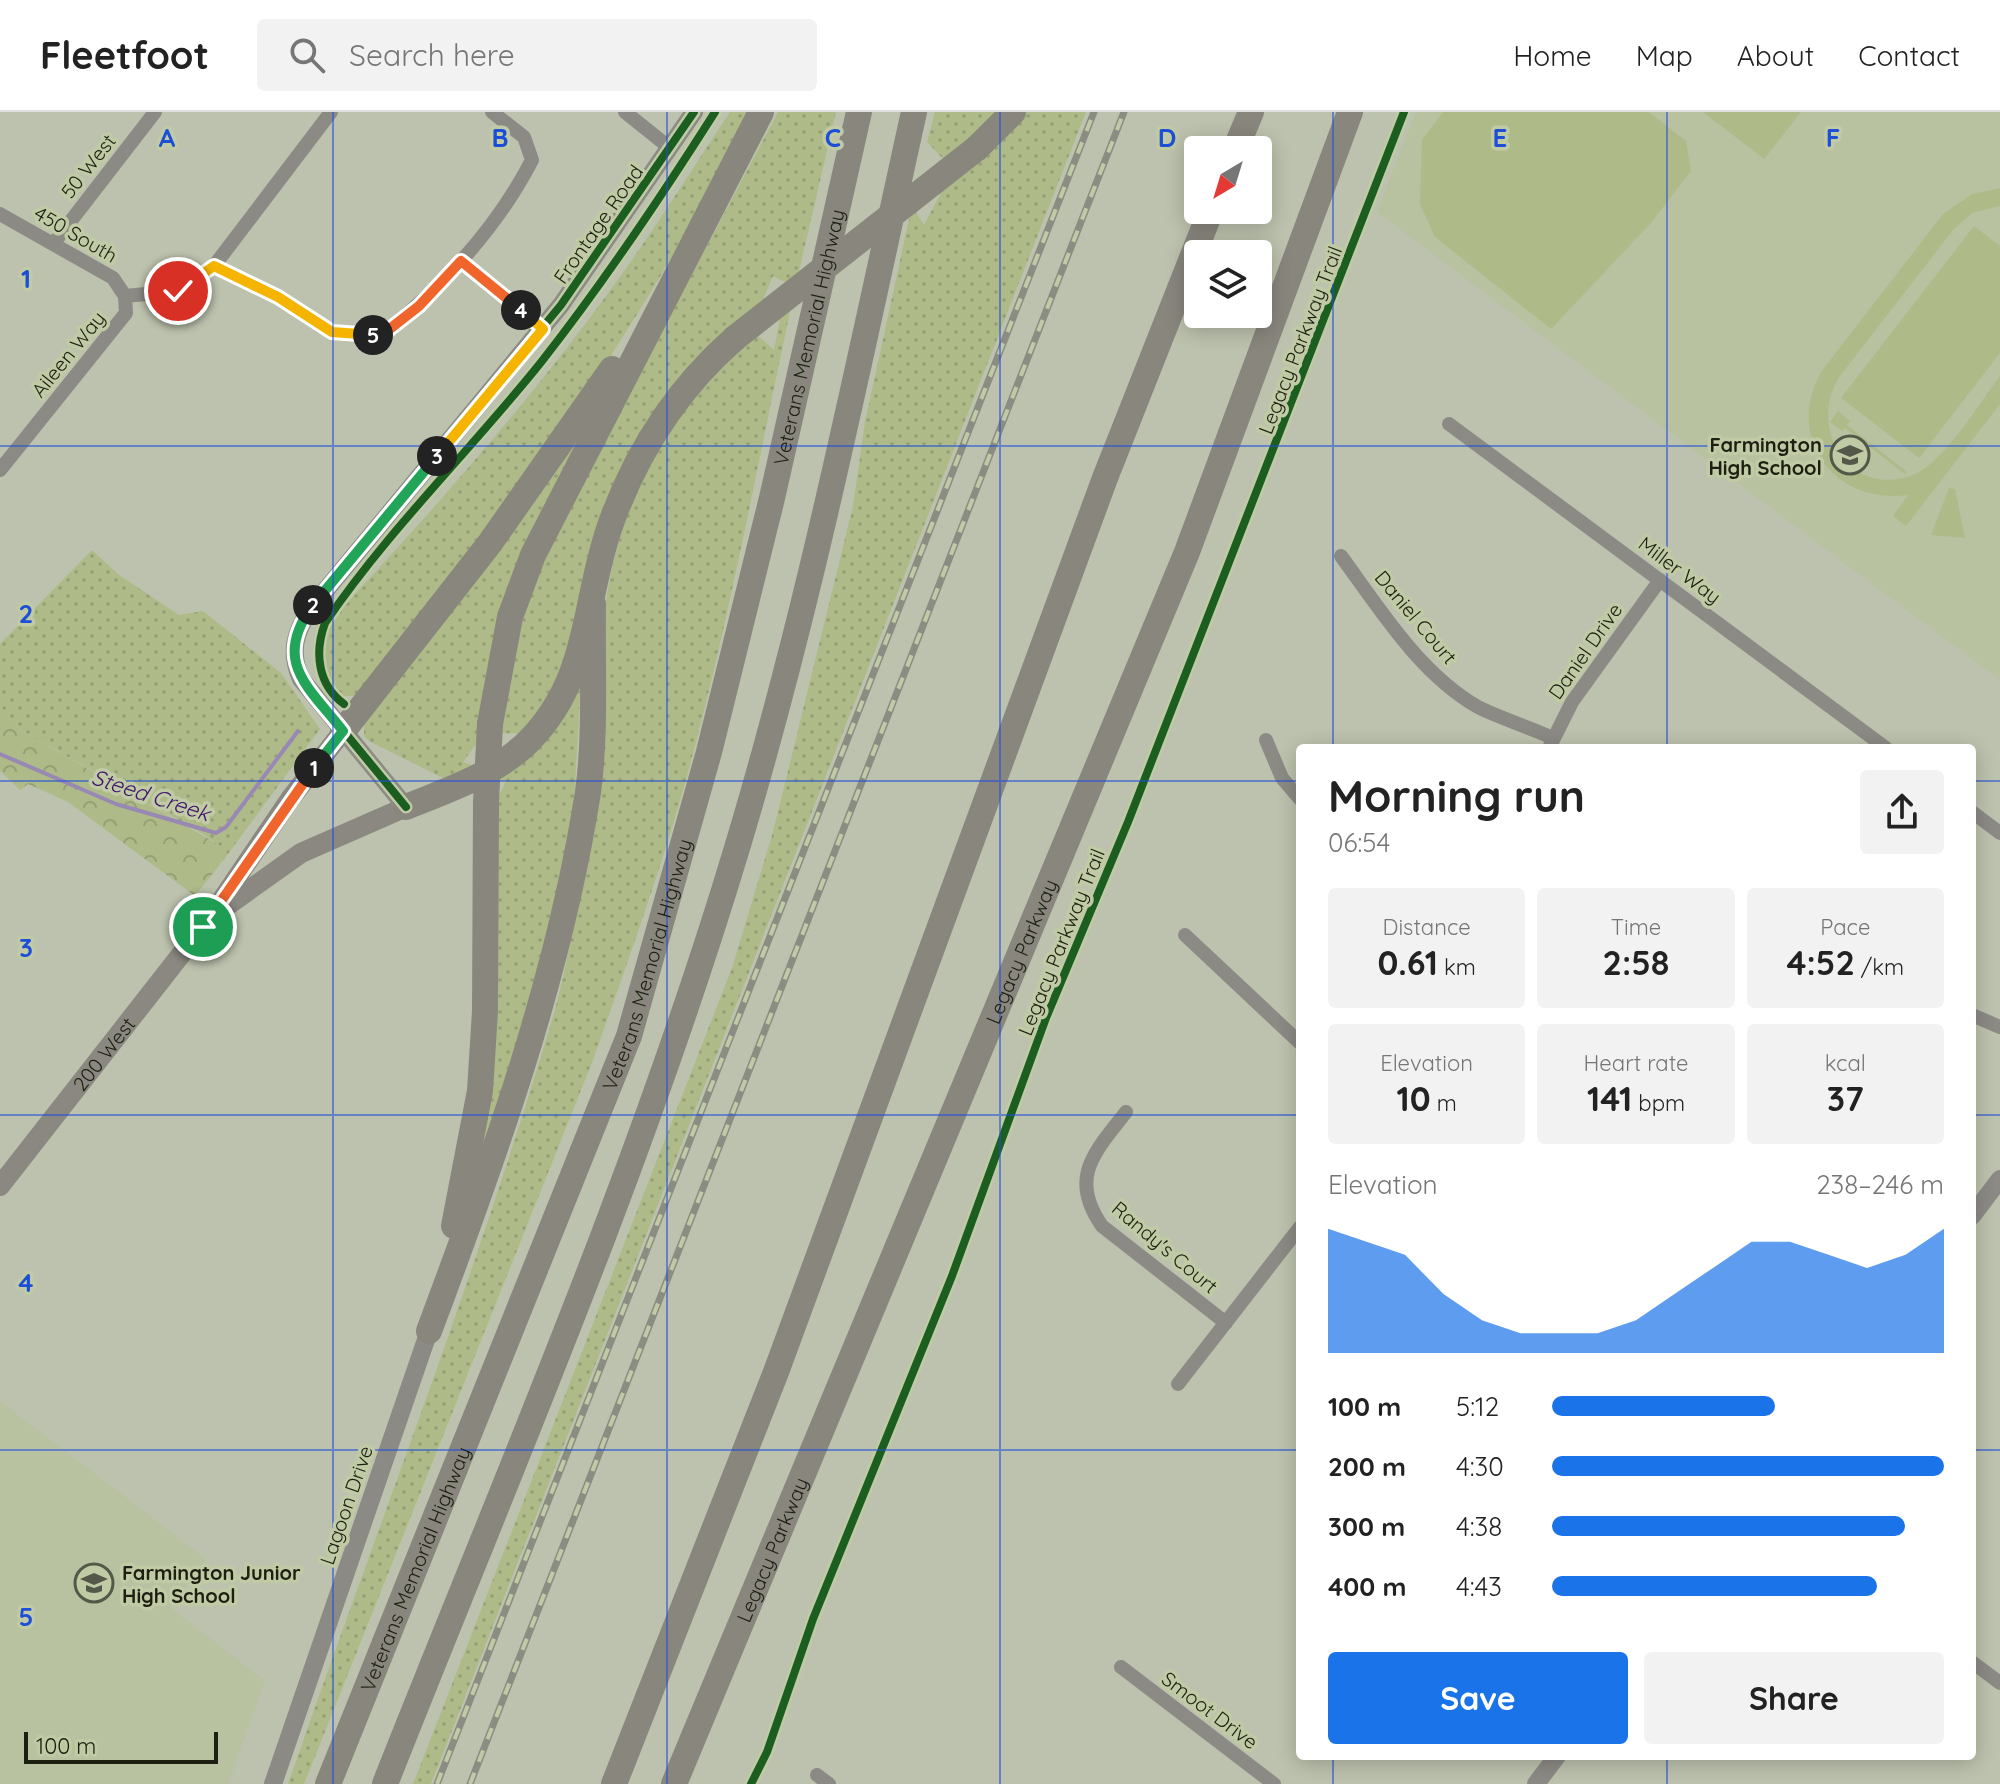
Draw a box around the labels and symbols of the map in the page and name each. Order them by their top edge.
text: A [159,121,176,154]
text: B [491,121,509,154]
text: C [825,121,841,154]
text: D [1158,121,1176,154]
text: E [1493,121,1507,154]
text: F [1826,121,1840,154]
street label: 50 West [55,129,121,203]
north arrow [1184,136,1272,224]
street label: Frontage Road [548,160,648,288]
street label: 450 South [30,200,122,268]
street label: Veterans Memorial Highway [767,207,849,467]
street label: Legacy Parkway Trail [1253,243,1347,437]
pin [144,257,212,325]
text: 1 [21,262,31,295]
pin: 4 [501,290,541,330]
street label: Aileen Way [26,306,110,402]
pin: 5 [353,315,393,355]
place label: Farmington High School [1708,432,1822,480]
school or university icon: Farmington High School [1829,434,1871,476]
pin: 3 [417,436,457,476]
street label: Miller Way [1634,531,1726,609]
street label: Daniel Court [1370,565,1463,669]
pin: 2 [293,585,333,625]
text: 2 [19,597,33,630]
street label: Daniel Drive [1543,598,1627,704]
pin: 1 [294,748,334,788]
water label: Steed Creek [88,763,216,828]
street label: Veterans Memorial Highway [596,836,697,1094]
street label: Legacy Parkway Trail [1013,845,1109,1039]
street label: Legacy Parkway [979,875,1061,1027]
pin [169,893,237,961]
text: 3 [19,931,33,964]
street label: 200 West [67,1012,140,1096]
street label: Randy's Court [1107,1196,1223,1299]
text: 4 [18,1266,34,1299]
street label: Lagoon Drive [314,1442,378,1568]
street label: Veterans Memorial Highway [354,1443,475,1695]
street label: Legacy Parkway [730,1473,813,1626]
place label: Farmington Junior High School [122,1560,301,1608]
school or university icon: Farmington Junior High School [73,1562,115,1604]
text: 5 [19,1600,33,1633]
street label: Smoot Drive [1157,1666,1263,1754]
scale bar [24,1728,218,1764]

